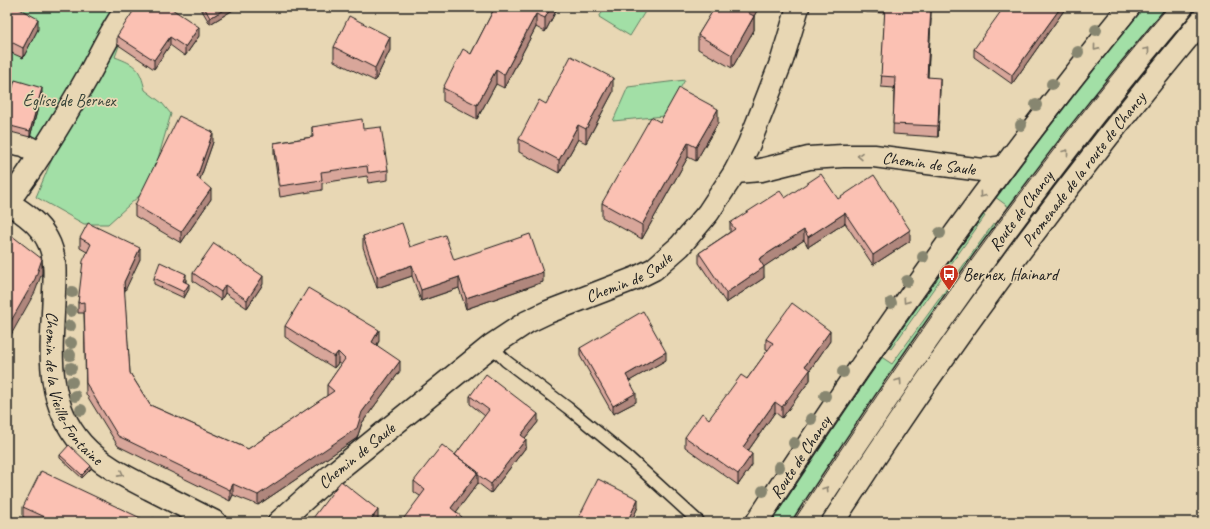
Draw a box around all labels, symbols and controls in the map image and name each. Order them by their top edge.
one-way arrow [1093,43,1100,51]
one-way arrow [1142,47,1149,55]
street label: Promenade de la route de Chancy [1017,86,1151,250]
park label: Église de Bernex [23,89,116,111]
street label: Chemin de Saule [881,147,978,180]
one-way arrow [1061,149,1068,156]
one-way arrow [857,152,863,160]
street label: Route de Chancy [984,165,1058,255]
one-way arrow [980,191,987,198]
street label: Chemin de Saule [583,247,677,307]
bus stop icon: Bernex, Hainard [938,263,960,291]
place label: Bernex, Hainard [963,264,1060,285]
one-way arrow [903,297,911,304]
street label: Chemin de la Vieille-Fontaine [41,311,108,470]
one-way arrow [894,379,901,386]
street label: Route de Chancy [765,411,836,502]
street label: Chemin de Saule [313,417,400,493]
one-way arrow [117,469,124,477]
one-way arrow [821,486,829,493]

